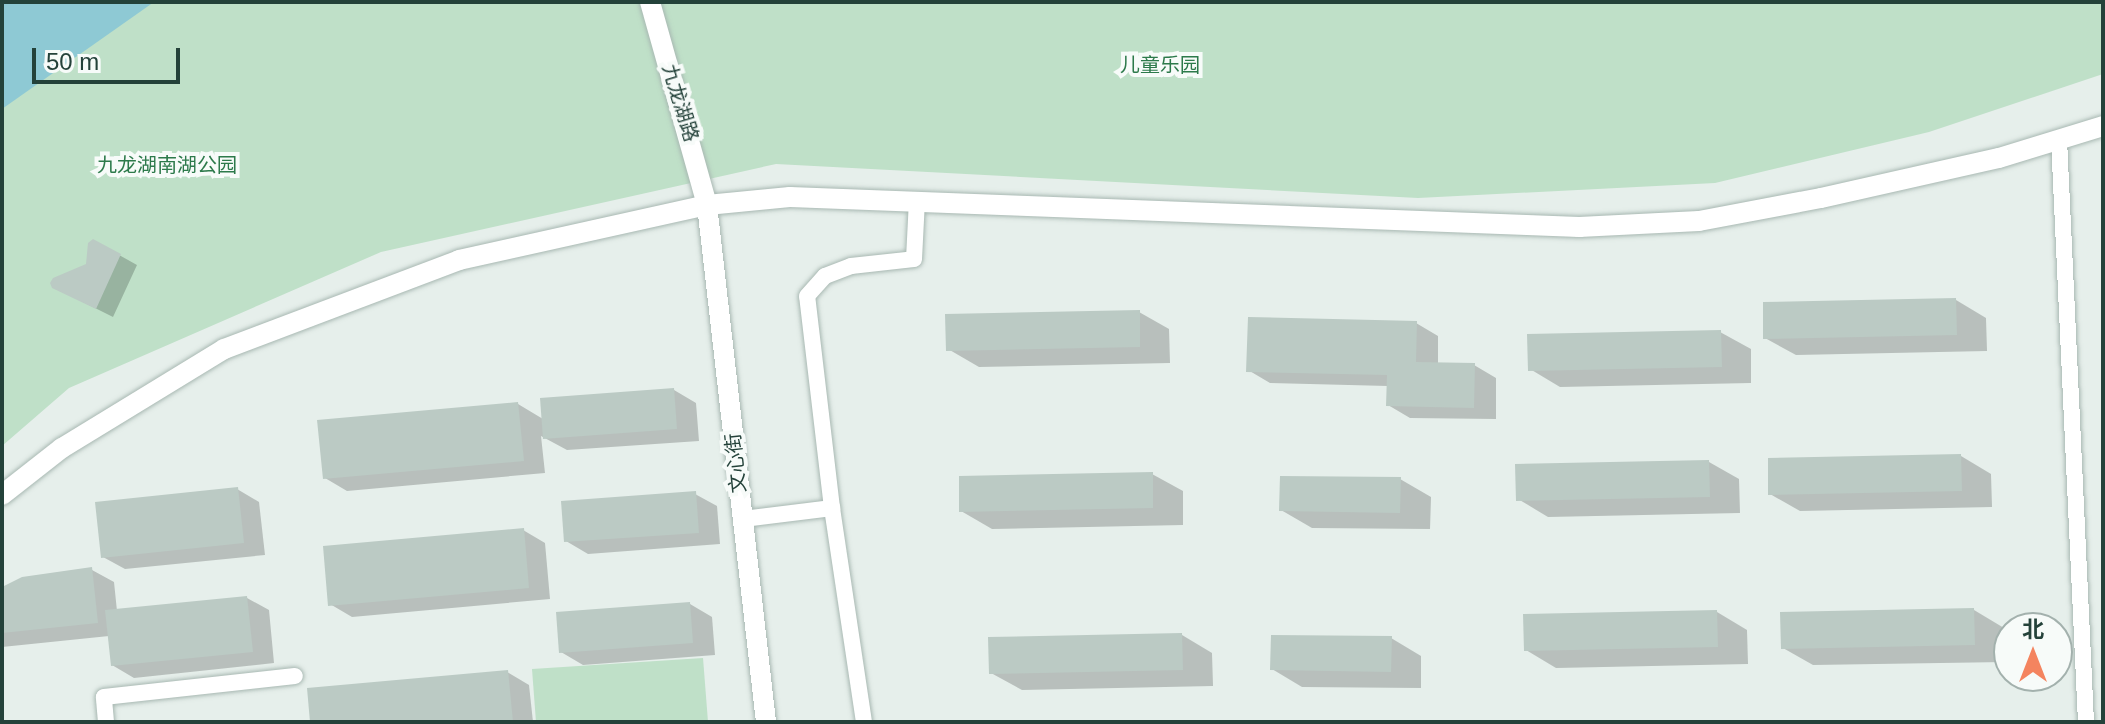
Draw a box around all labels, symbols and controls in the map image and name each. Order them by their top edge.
scale bar [36,32,184,82]
text: 50 m [46,48,99,75]
park label: 儿童乐园 [1120,53,1200,77]
street label: 九龙湖路 [657,61,703,145]
park label: 九龙湖南湖公园 [97,153,237,177]
street label: 文心街 [721,432,751,494]
north arrow [1993,612,2073,692]
text: 北 [2022,617,2044,642]

